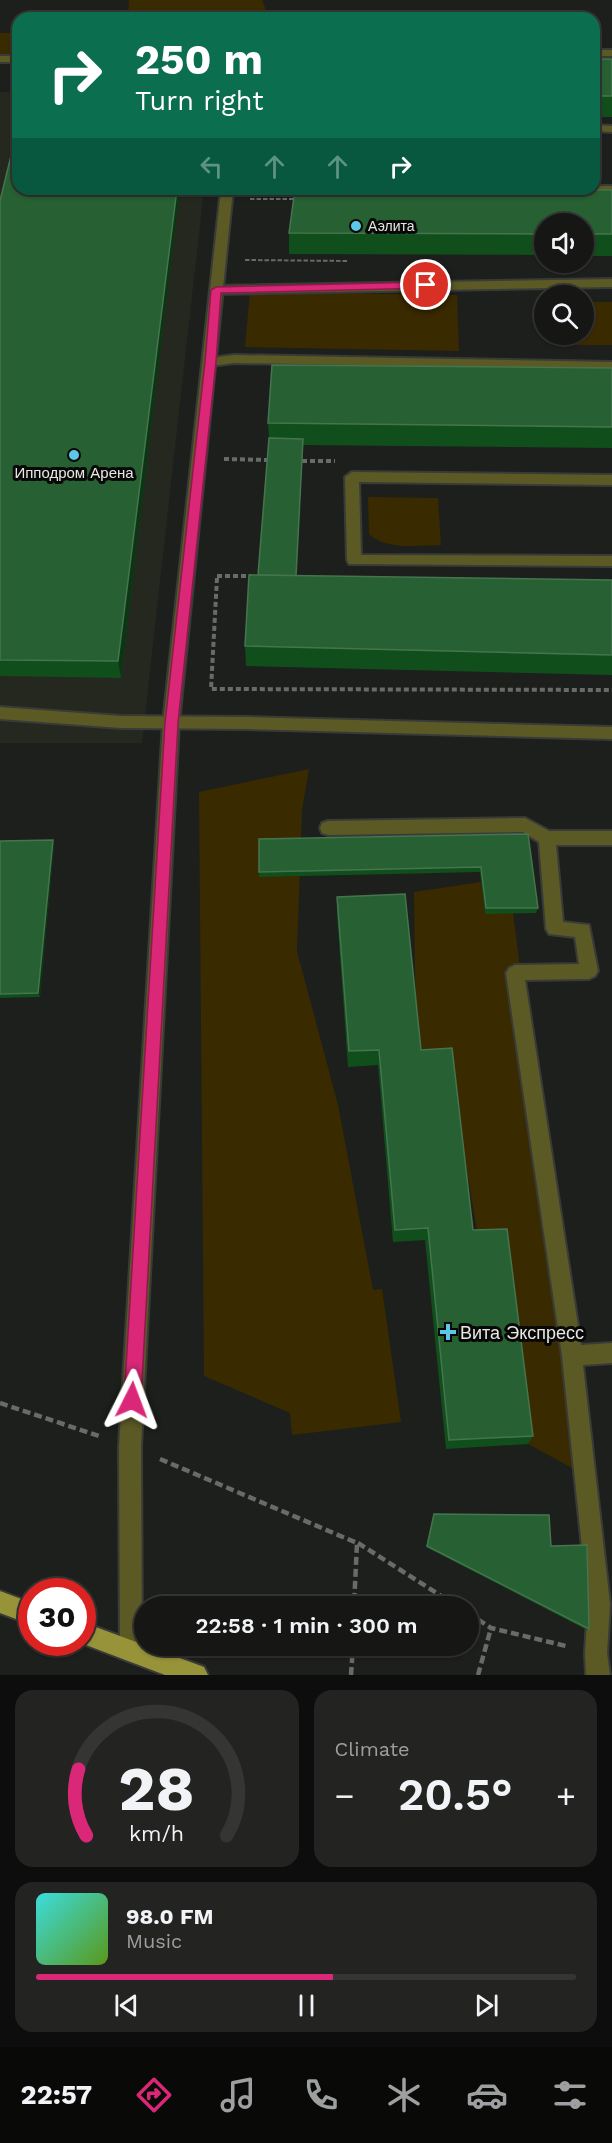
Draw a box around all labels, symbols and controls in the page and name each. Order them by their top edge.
text: 250 m [135,35,263,84]
icon: right [36,36,114,114]
text: Turn right [135,85,264,117]
icon: left [195,150,228,183]
icon: ahead [258,150,291,183]
icon: ahead [321,150,354,183]
icon: right [384,150,417,183]
map controls [534,213,594,345]
button: sound [534,213,594,273]
place label: Аэлита [368,218,415,234]
marker: Аэлита [349,219,363,233]
pin [400,259,451,310]
icon: arrive [409,268,442,301]
button: search [534,285,594,345]
marker: Ипподром Арена [67,448,81,462]
place label: Ипподром Арена [14,464,134,482]
place label: Вита Экспресс [460,1322,584,1343]
marker: Вита Экспресс [441,1325,455,1339]
position arrow [100,1368,164,1432]
speed limit sign: 30 [18,1578,96,1656]
text: 22:58 · 1 min · 300 m [196,1613,418,1638]
text: Climate [335,1737,410,1761]
text: 28 [119,1752,195,1825]
text: 20.5° [398,1768,513,1821]
text: − [335,1776,354,1815]
text: + [556,1776,576,1815]
text: km/h [129,1821,184,1846]
text: 98.0 FM [126,1904,213,1929]
text: Music [126,1929,182,1953]
icon: previous [110,1989,143,2022]
icon: pause [290,1989,323,2022]
icon: next [470,1989,503,2022]
icon: directions [133,2074,175,2116]
icon: music [217,2074,259,2116]
icon: phone [300,2074,342,2116]
icon: climate [383,2074,425,2116]
icon: car [466,2074,508,2116]
icon: filters [549,2074,591,2116]
text: 22:57 [21,2079,92,2111]

